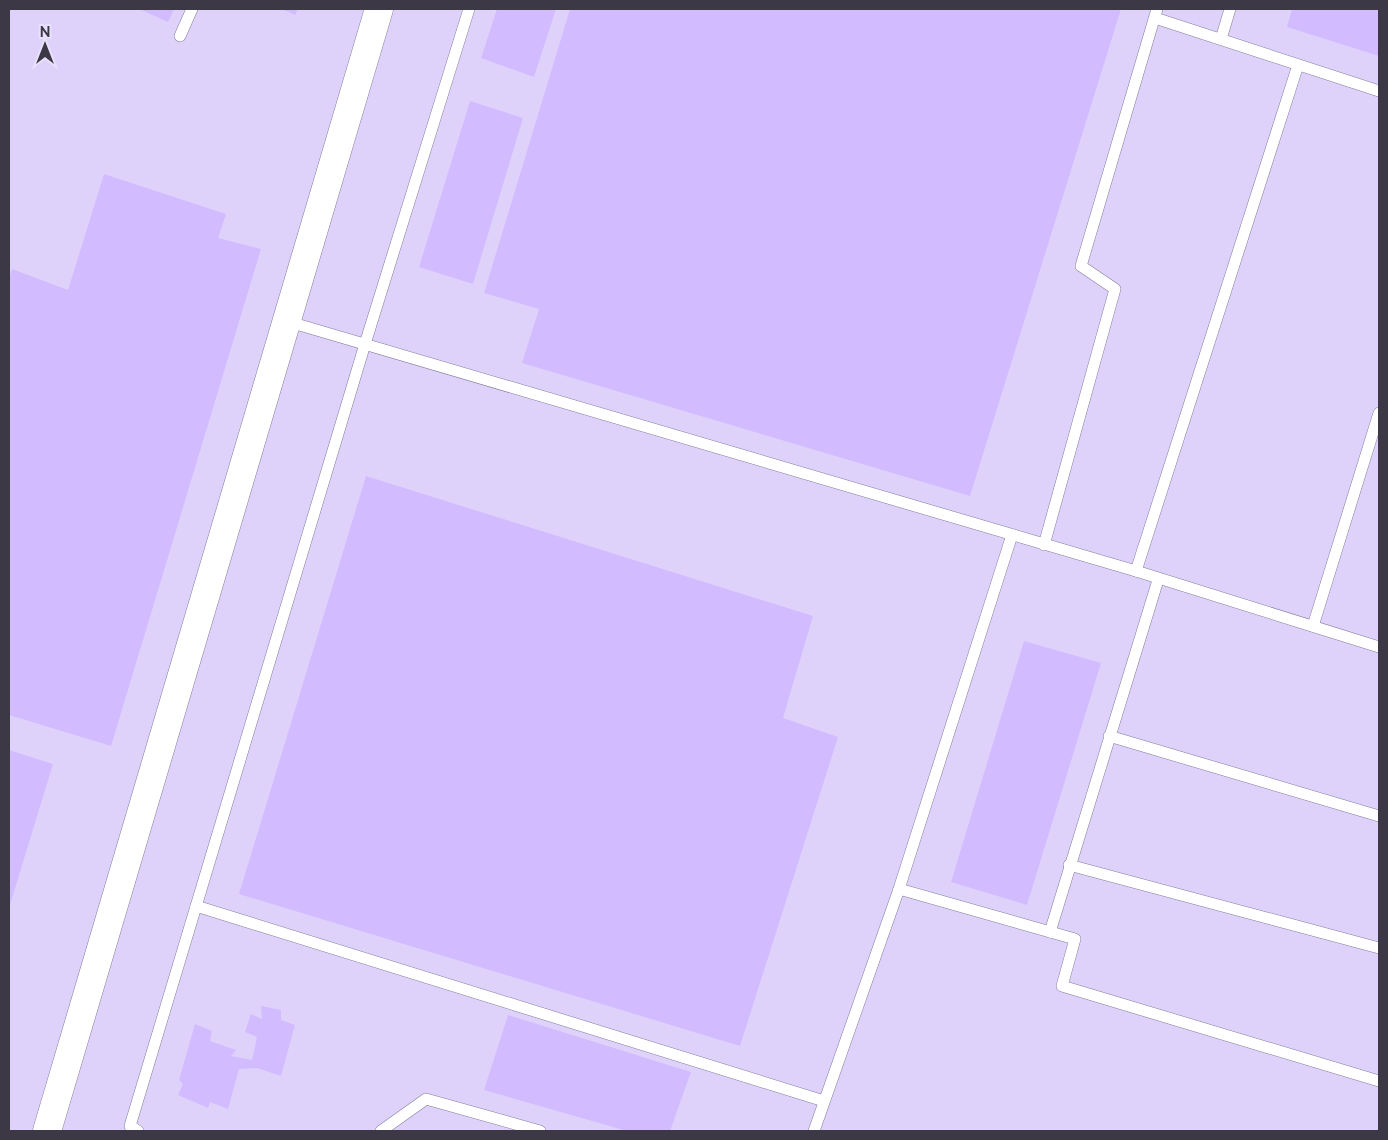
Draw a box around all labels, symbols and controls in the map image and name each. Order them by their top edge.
north arrow [20,20,70,70]
text: N [40,24,50,40]

